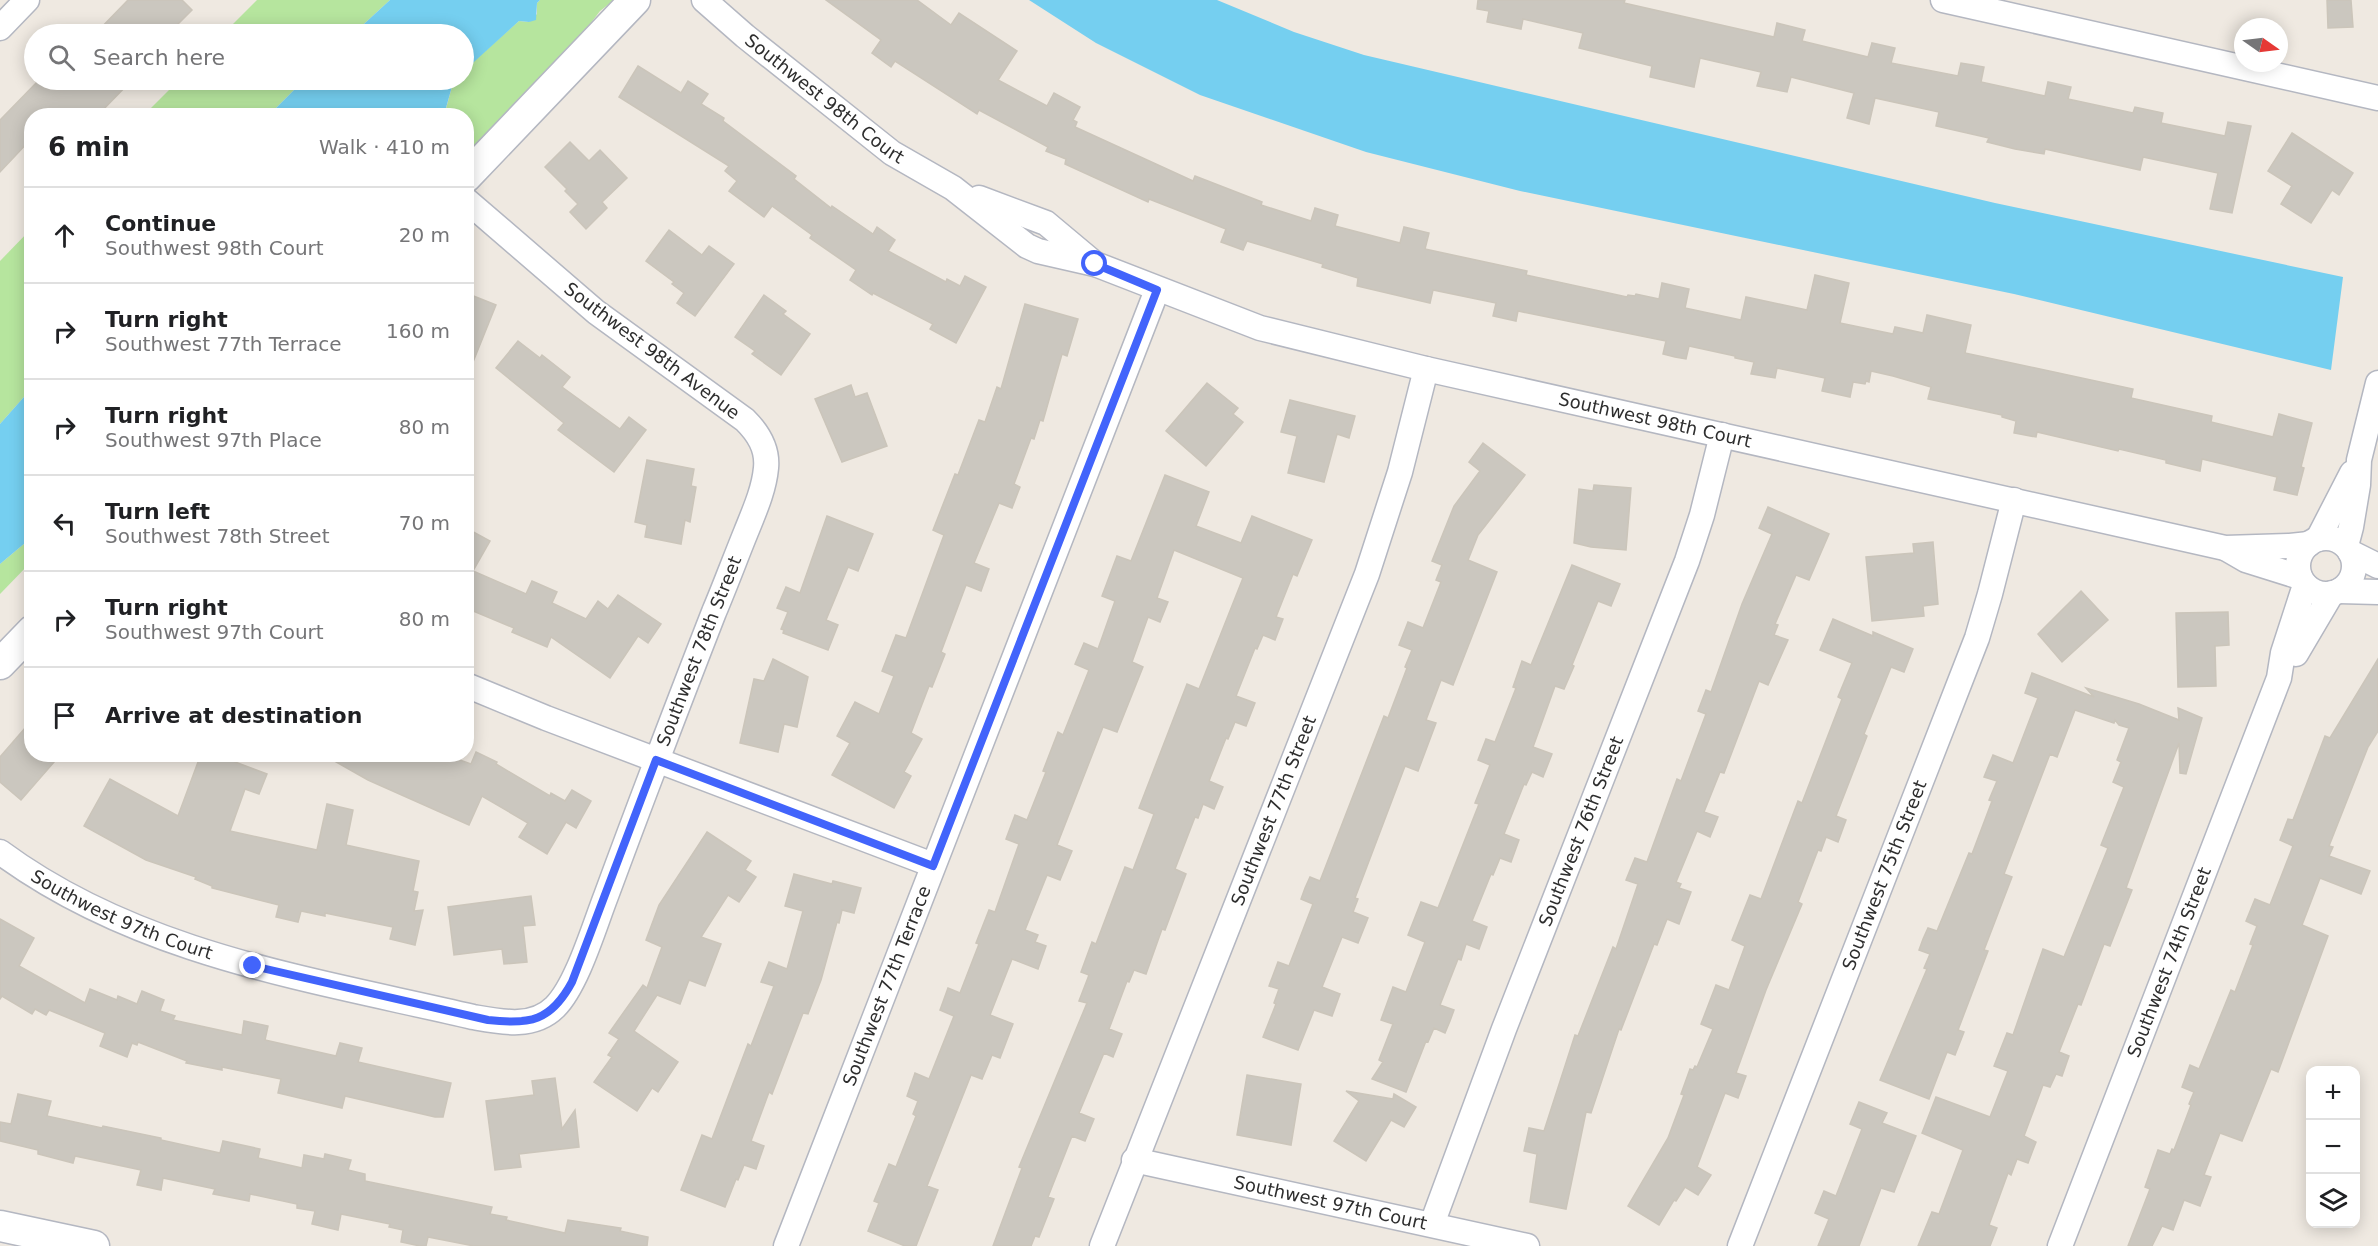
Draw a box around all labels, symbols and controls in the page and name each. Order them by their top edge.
north arrow [2234,18,2288,72]
search box [24,24,474,90]
street label: Southwest 98th Court [741,29,908,168]
icon: search [45,41,78,74]
text: Search here [93,45,225,70]
text: 6 min [48,132,130,162]
text: Walk · 410 m [319,135,450,159]
text: Continue [105,211,216,236]
icon: ahead [48,219,81,252]
text: 20 m [399,223,450,247]
text: Southwest 98th Court [105,236,324,260]
route start [1081,250,1107,276]
street label: Southwest 98th Avenue [560,278,744,423]
text: Turn right [105,307,228,332]
icon: right [48,315,81,348]
text: 160 m [386,319,450,343]
text: Southwest 77th Terrace [105,332,342,356]
street label: Southwest 98th Court [1557,388,1754,452]
text: Turn right [105,403,228,428]
icon: right [48,411,81,444]
text: 80 m [399,415,450,439]
text: Southwest 97th Place [105,428,322,452]
text: Turn left [105,499,210,524]
icon: left [48,507,81,540]
text: 70 m [399,511,450,535]
text: Southwest 78th Street [105,524,330,548]
street label: Southwest 78th Street [652,553,745,749]
text: Turn right [105,595,228,620]
icon: right [48,603,81,636]
text: 80 m [399,607,450,631]
text: Southwest 97th Court [105,620,324,644]
icon: arrive [48,699,81,732]
text: Arrive at destination [105,703,362,728]
street label: Southwest 77th Street [1226,713,1320,908]
street label: Southwest 76th Street [1534,733,1627,929]
street label: Southwest 75th Street [1838,777,1931,973]
street label: Southwest 74th Street [2123,864,2215,1060]
street label: Southwest 97th Court [27,865,215,964]
street label: Southwest 77th Terrace [838,883,935,1089]
route end [239,952,265,978]
map controls [2306,1066,2360,1228]
button: + [2306,1066,2360,1120]
button: − [2306,1120,2360,1174]
street label: Southwest 97th Court [1232,1171,1429,1234]
button: layers [2306,1174,2360,1228]

